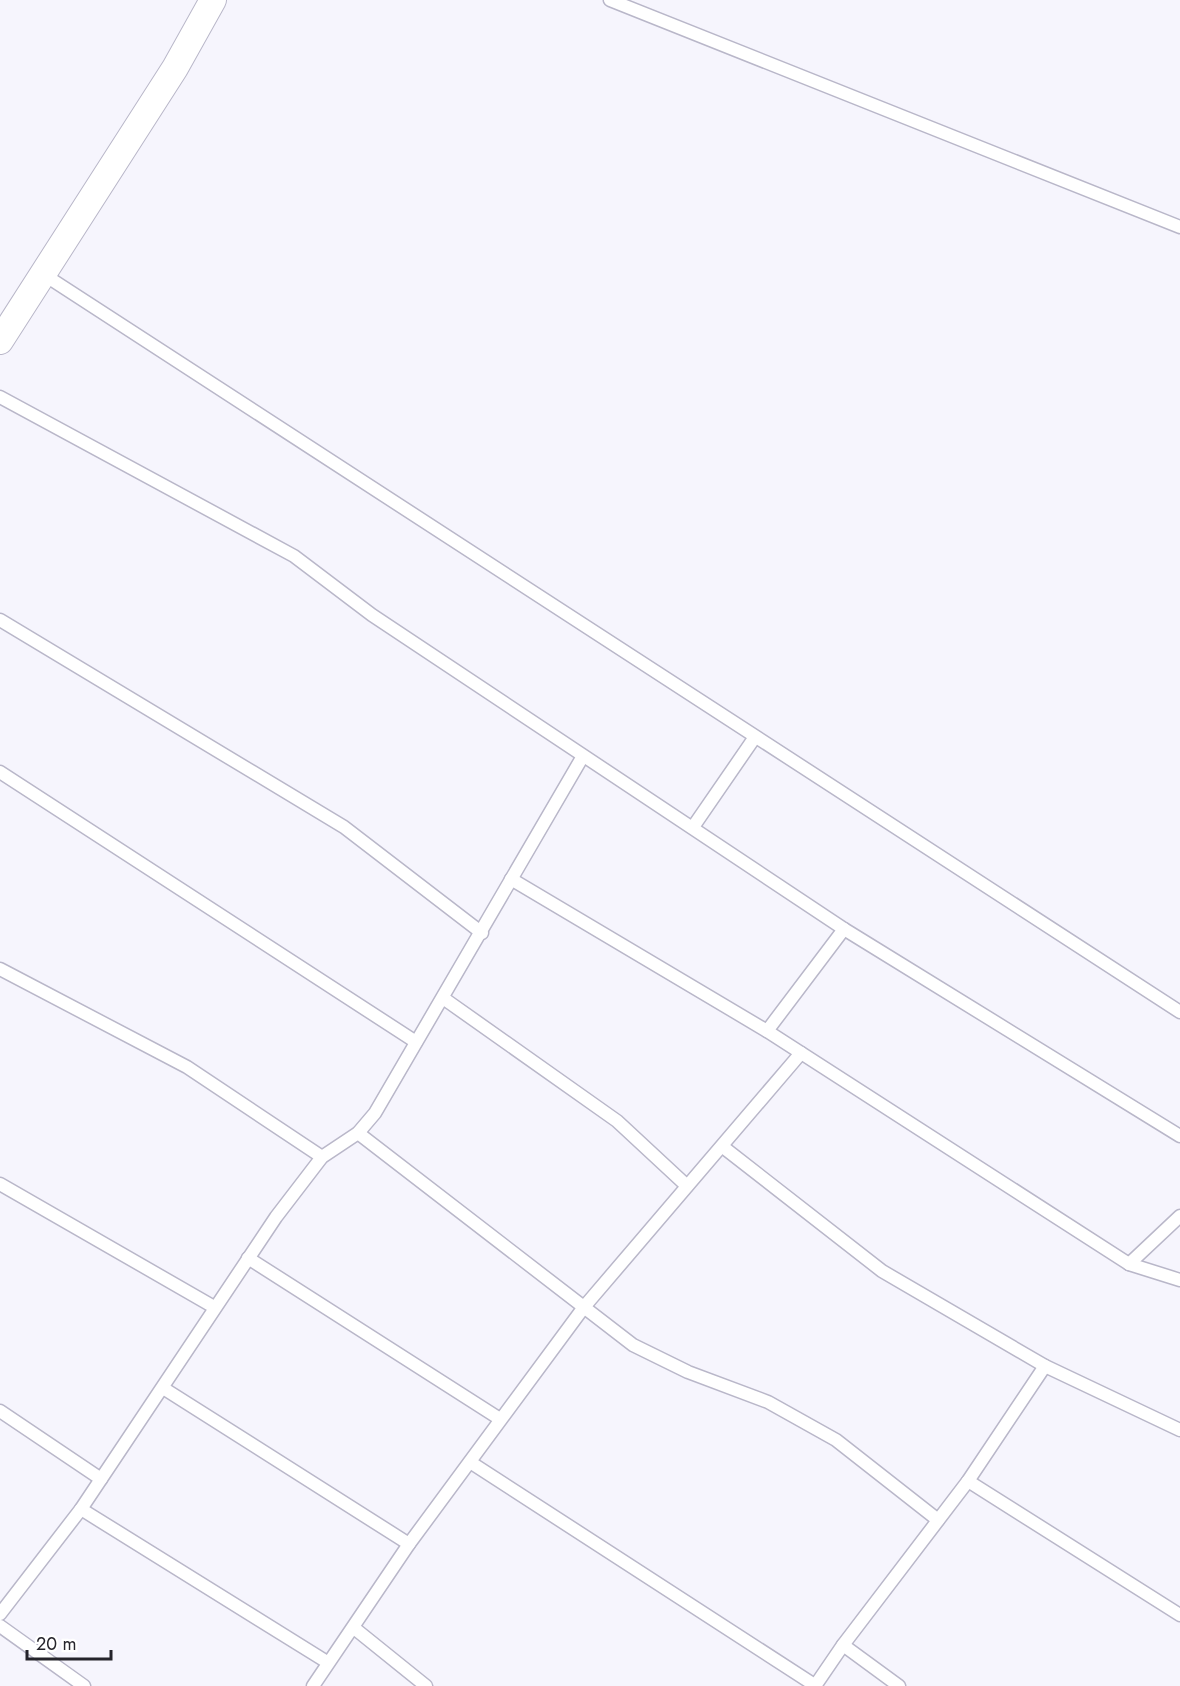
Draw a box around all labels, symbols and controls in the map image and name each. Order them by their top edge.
scale bar [27,1623,111,1661]
text: 20 m [36,1631,76,1657]

